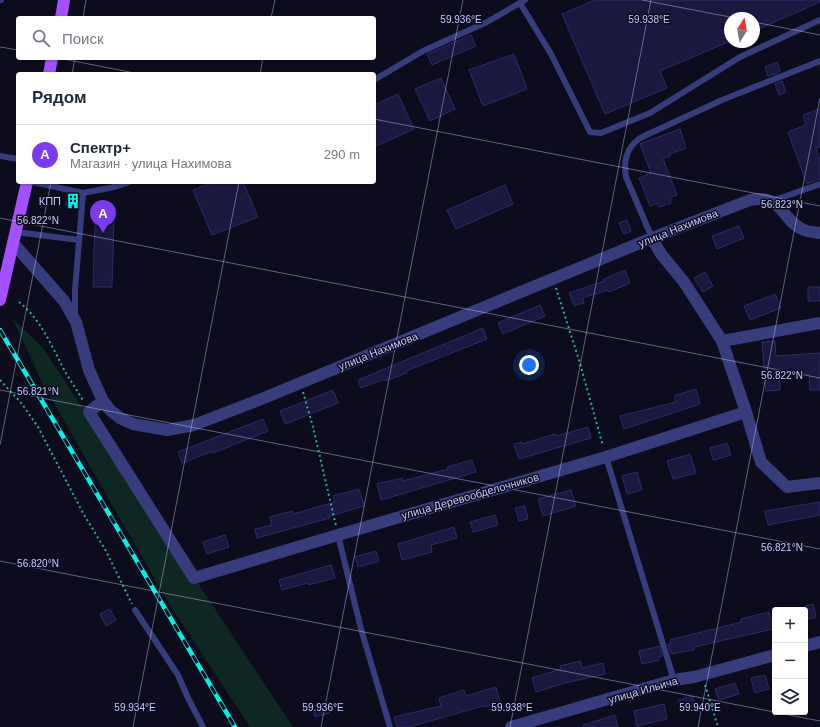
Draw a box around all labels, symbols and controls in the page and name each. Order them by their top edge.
north arrow [724,12,760,48]
text: 59.936°E [440,14,482,25]
text: 59.938°E [628,14,670,25]
search box [16,16,376,60]
icon: search [30,27,52,49]
text: Поиск [62,30,104,47]
text: Рядом [32,88,87,107]
text: Спектр+ [70,139,131,156]
text: A [40,147,50,162]
text: 290 m [324,147,360,162]
text: Магазин · улица Нахимова [70,156,232,171]
building icon: КПП [64,192,82,210]
place label: КПП [39,195,61,207]
text: 56.823°N [761,199,803,210]
pin: A [90,200,116,233]
street label: улица Нахимова [637,206,720,249]
text: 56.822°N [17,215,59,226]
street label: улица Нахимова [337,329,420,372]
your location [519,355,539,375]
text: 56.822°N [761,370,803,381]
text: 56.821°N [17,386,59,397]
street label: улица Деревообделочников [400,471,540,521]
text: 56.821°N [761,542,803,553]
text: 56.820°N [17,558,59,569]
map controls [772,607,808,715]
button: + [772,607,808,643]
button: − [772,643,808,679]
street label: улица Ильича [607,674,680,706]
button: layers [772,679,808,715]
text: 59.934°E [114,702,156,713]
text: 59.936°E [302,702,344,713]
text: 59.938°E [491,702,533,713]
text: 59.940°E [679,702,721,713]

